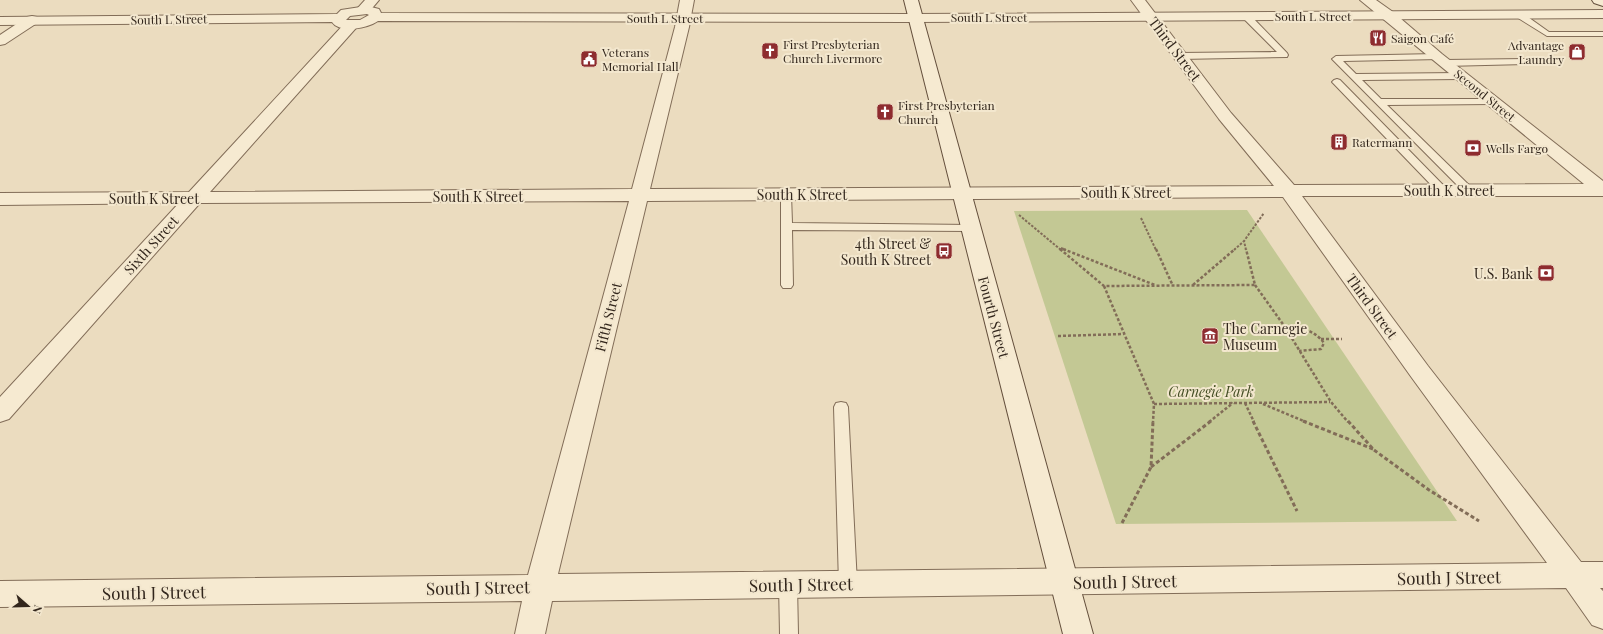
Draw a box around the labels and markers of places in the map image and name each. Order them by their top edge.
restaurant icon: Saigon Café [1368,28,1388,48]
place label: Saigon Café [1391,30,1454,46]
place label: First Presbyterian Church Livermore [783,36,882,66]
place label: Advantage Laundry [1507,37,1564,67]
church icon: First Presbyterian Church Livermore [760,41,780,61]
shop icon: Advantage Laundry [1567,42,1587,62]
place label: Veterans Memorial Hall [601,44,679,74]
public building icon: Veterans Memorial Hall [579,49,599,69]
place label: First Presbyterian Church [898,97,995,127]
church icon: First Presbyterian Church [875,102,895,122]
building icon: Ratermann [1329,132,1349,152]
place label: Ratermann [1352,134,1412,150]
bank icon: Wells Fargo [1463,138,1483,158]
place label: Wells Fargo [1485,140,1549,156]
place label: 4th Street & South K Street [841,234,932,269]
bus stop icon: 4th Street & South K Street [934,241,954,261]
bank icon: U.S. Bank [1536,263,1556,283]
place label: U.S. Bank [1474,264,1533,283]
place label: The Carnegie Museum [1223,319,1307,354]
museum icon: The Carnegie Museum [1200,326,1220,346]

